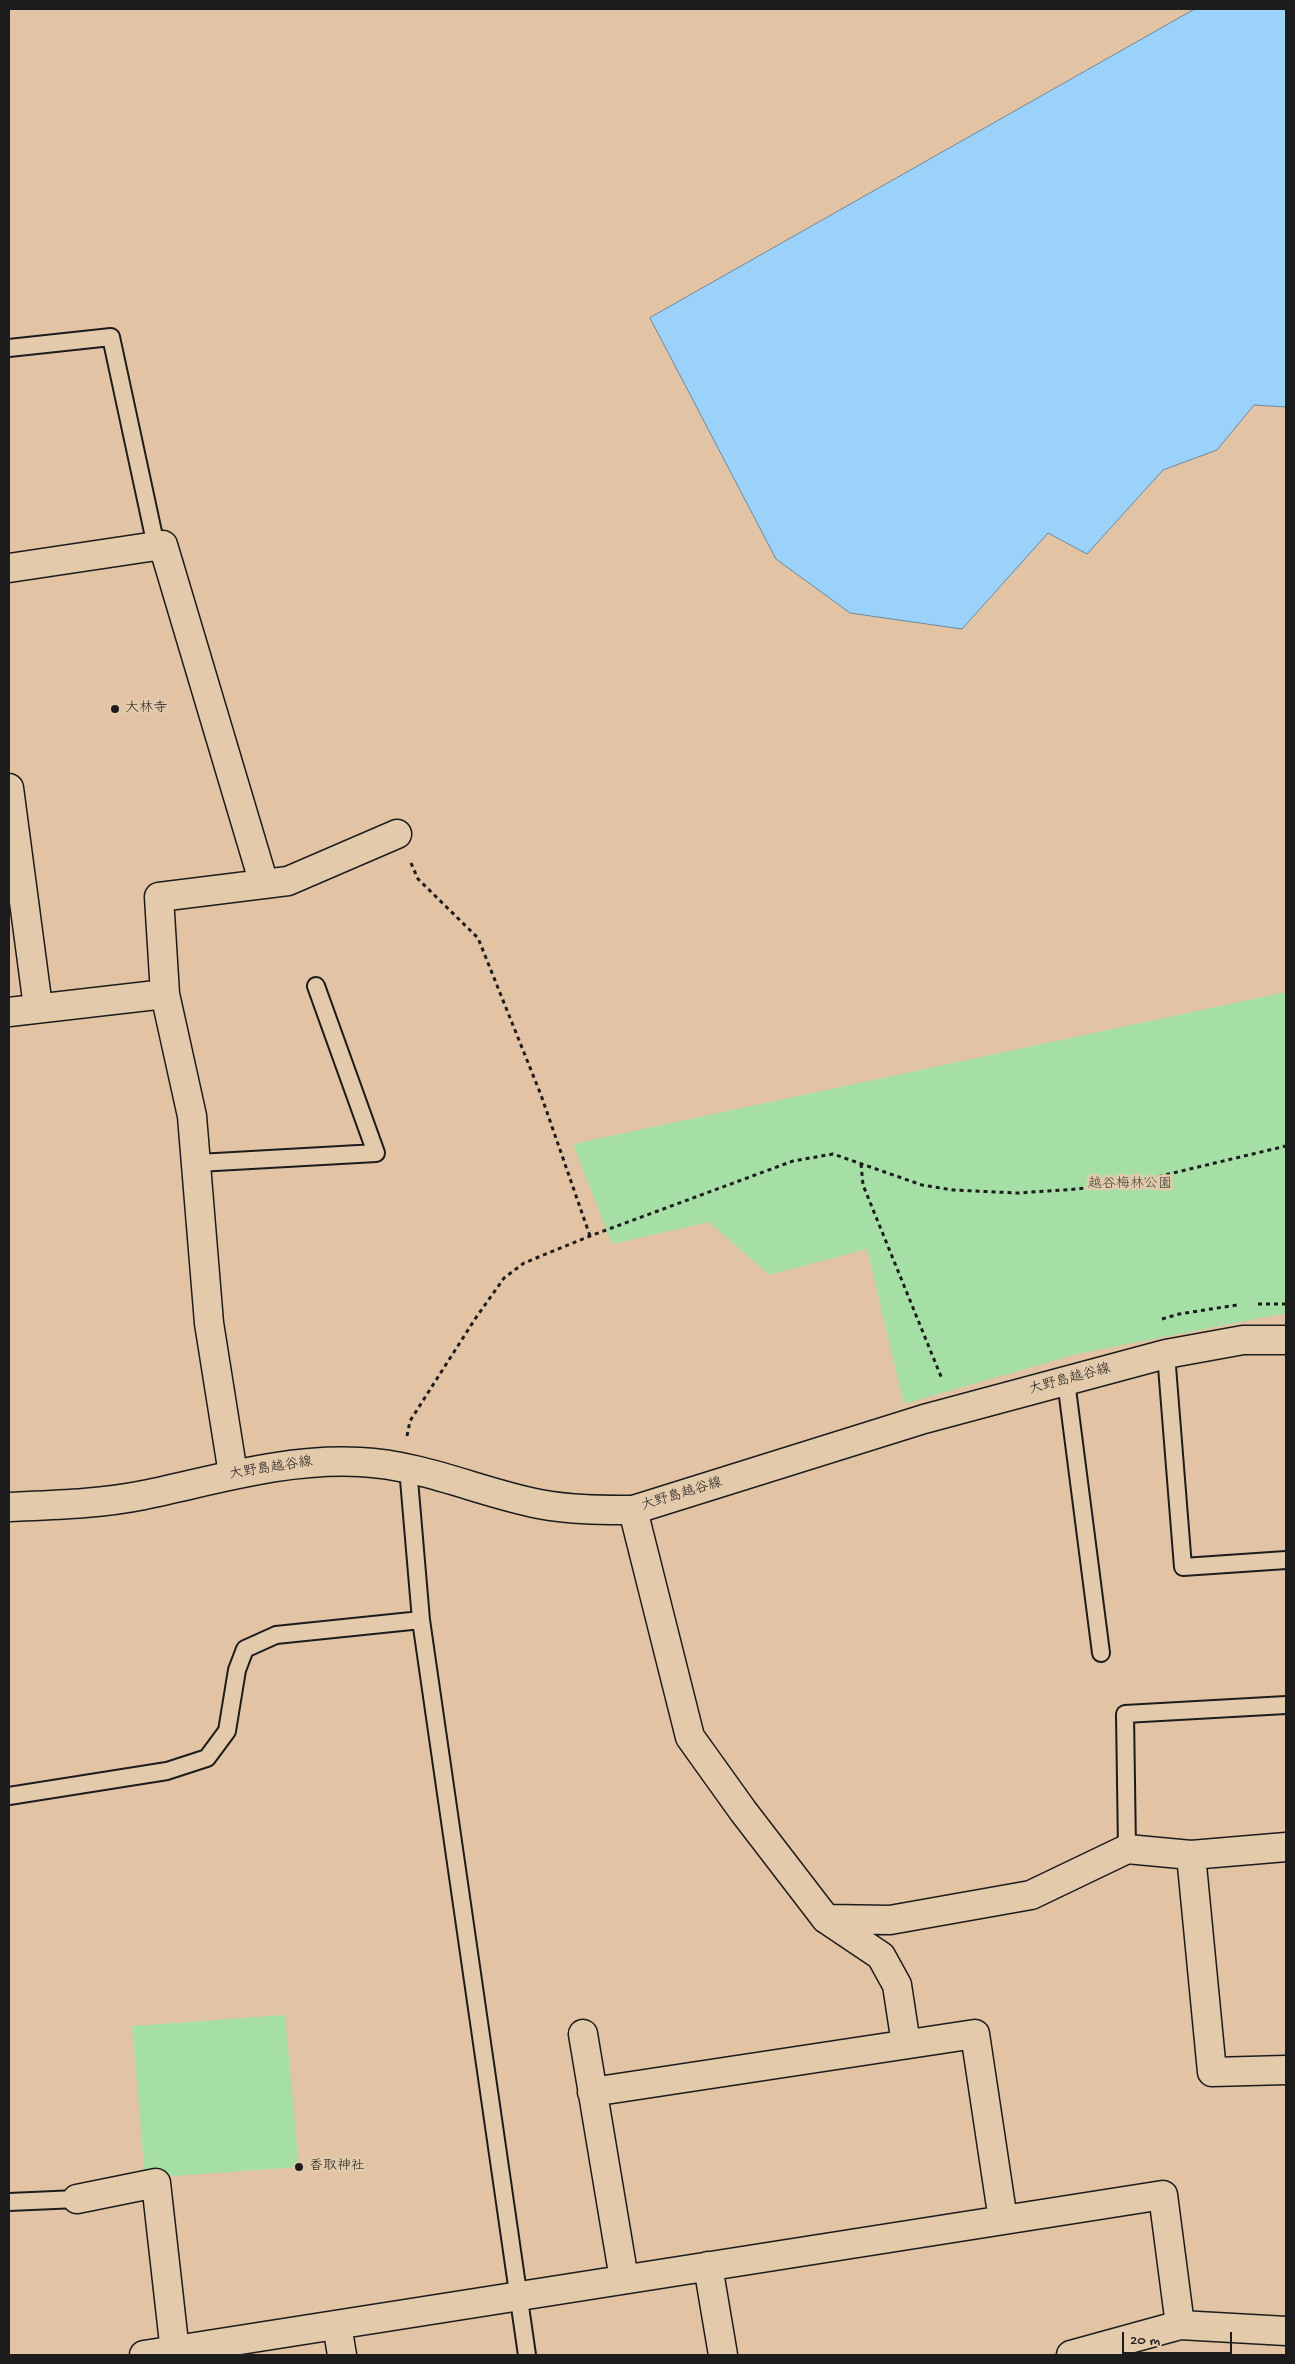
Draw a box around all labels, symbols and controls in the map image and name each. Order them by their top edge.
place label: 大林寺 [125,701,167,717]
marker: 大林寺 [109,703,121,715]
park label: 越谷梅林公園 [1088,1177,1172,1193]
street label: 大野島越谷線 [1027,1361,1113,1399]
street label: 大野島越谷線 [228,1454,314,1484]
street label: 大野島越谷線 [639,1475,725,1515]
place label: 香取神社 [309,2159,365,2175]
marker: 香取神社 [293,2161,305,2173]
scale bar [1125,2322,1235,2354]
text: 20 m [1130,2332,1160,2350]

